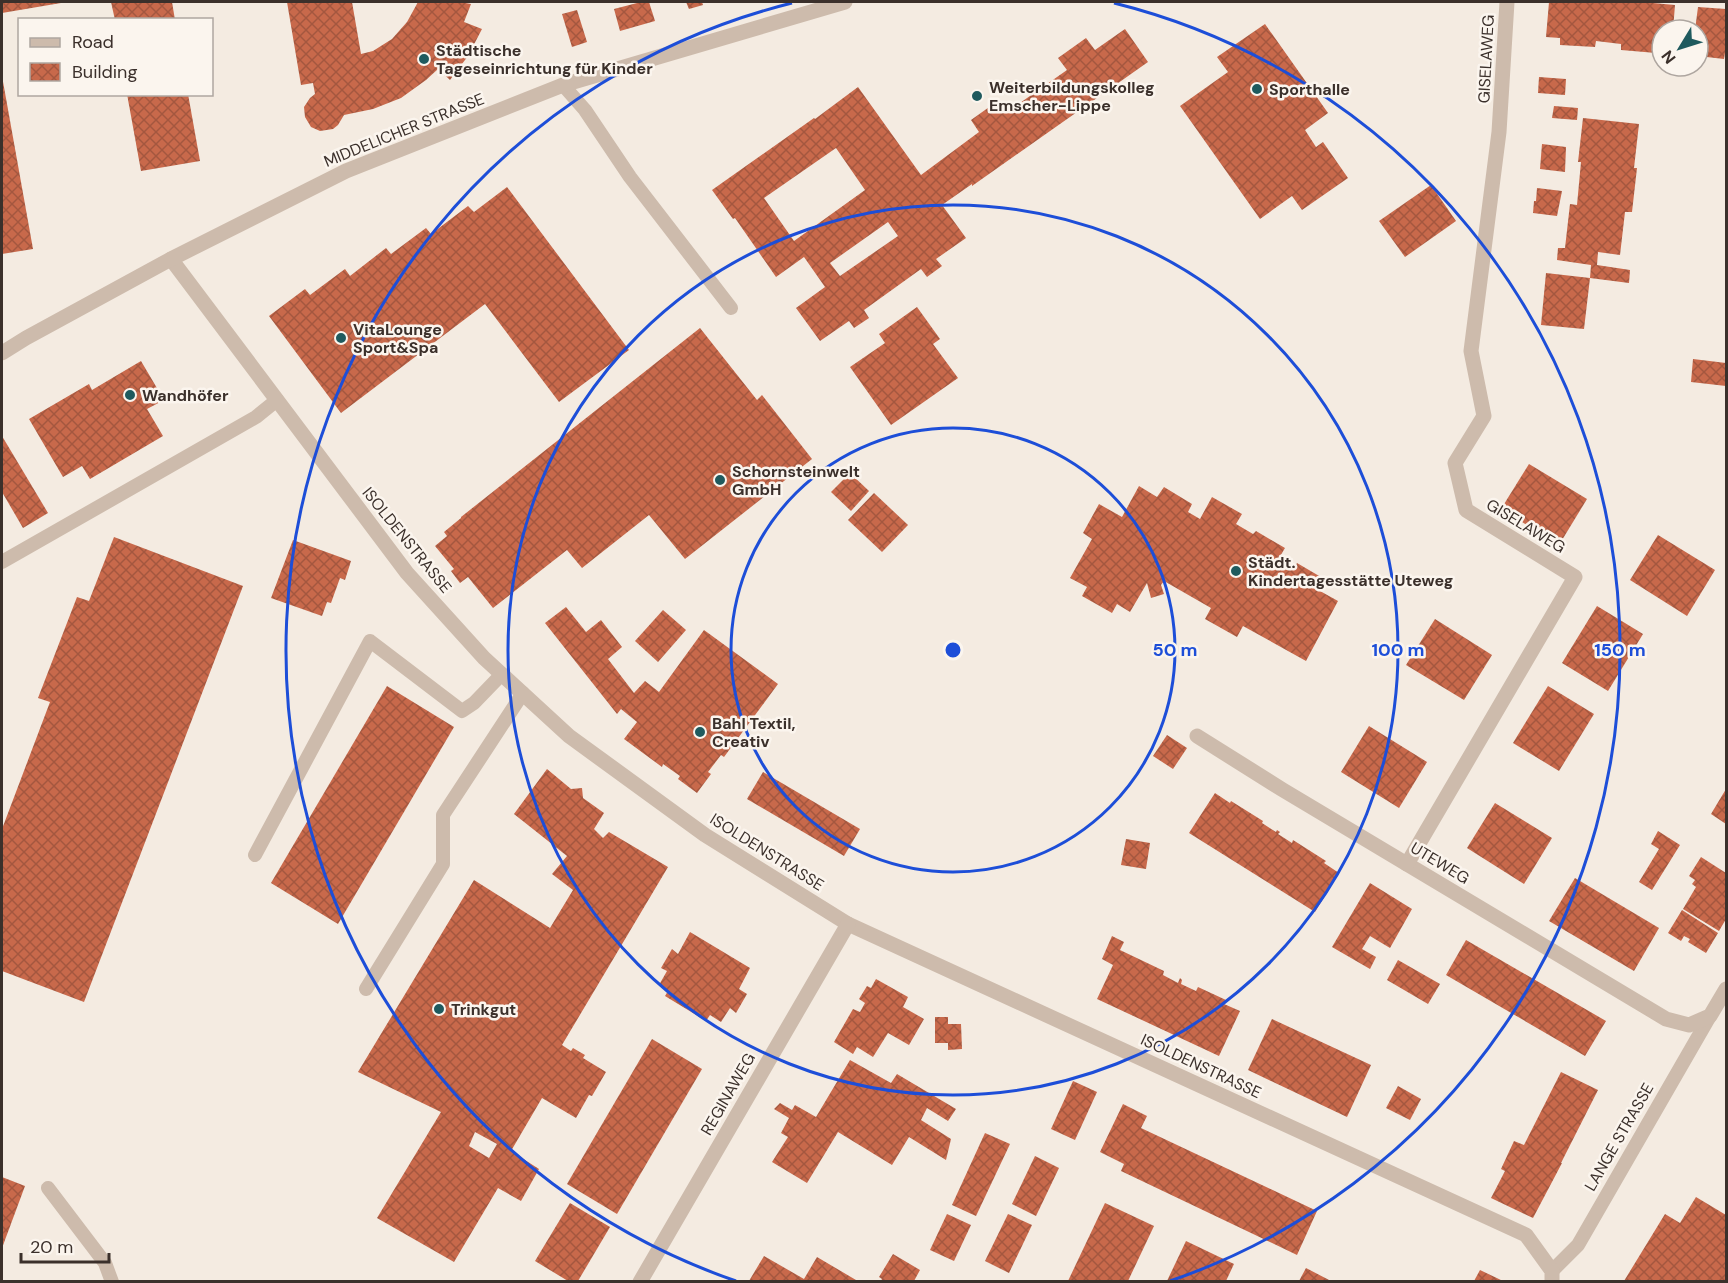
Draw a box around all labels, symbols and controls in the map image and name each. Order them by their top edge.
street label: GISELAWEG [1473,14,1499,104]
legend [18,18,213,96]
north arrow [1650,18,1710,78]
text: Road [72,30,114,54]
place label: Städtische Tageseinrichtung für Kinder [436,40,653,79]
text: N [1657,46,1680,68]
marker: Städtische Tageseinrichtung für Kinder [417,52,431,66]
text: Building [72,60,137,84]
place label: Weiterbildungskolleg Emscher-Lippe [989,77,1155,116]
place label: Sporthalle [1269,79,1350,100]
marker: Sporthalle [1250,82,1264,96]
street label: MIDDELICHER STRASSE [321,88,487,172]
marker: Weiterbildungskolleg Emscher-Lippe [970,89,984,103]
place label: VitaLounge Sport&Spa [353,319,442,358]
marker: VitaLounge Sport&Spa [334,331,348,345]
place label: Wandhöfer [142,385,229,406]
marker: Wandhöfer [123,388,137,402]
place label: Schornsteinwelt GmbH [732,461,860,500]
marker: Schornsteinwelt GmbH [713,473,727,487]
street label: ISOLDENSTRASSE [358,483,456,597]
street label: GISELAWEG [1483,494,1569,558]
place label: Städt. Kindertagesstätte Uteweg [1248,552,1453,591]
marker: Städt. Kindertagesstätte Uteweg [1229,564,1243,578]
text: 50 m [1152,638,1198,662]
text: 100 m [1371,638,1425,662]
text: 150 m [1594,638,1646,662]
centre of rings [943,640,963,660]
place label: Bahl Textil, Creativ [712,713,795,752]
marker: Bahl Textil, Creativ [693,725,707,739]
street label: ISOLDENSTRASSE [706,808,828,896]
street label: UTEWEG [1407,837,1473,889]
place label: Trinkgut [451,999,516,1020]
marker: Trinkgut [432,1002,446,1016]
street label: ISOLDENSTRASSE [1137,1029,1265,1103]
street label: REGINAWEG [696,1049,760,1139]
street label: LANGE STRASSE [1580,1079,1658,1195]
scale bar [21,1226,110,1264]
text: 20 m [30,1235,73,1259]

